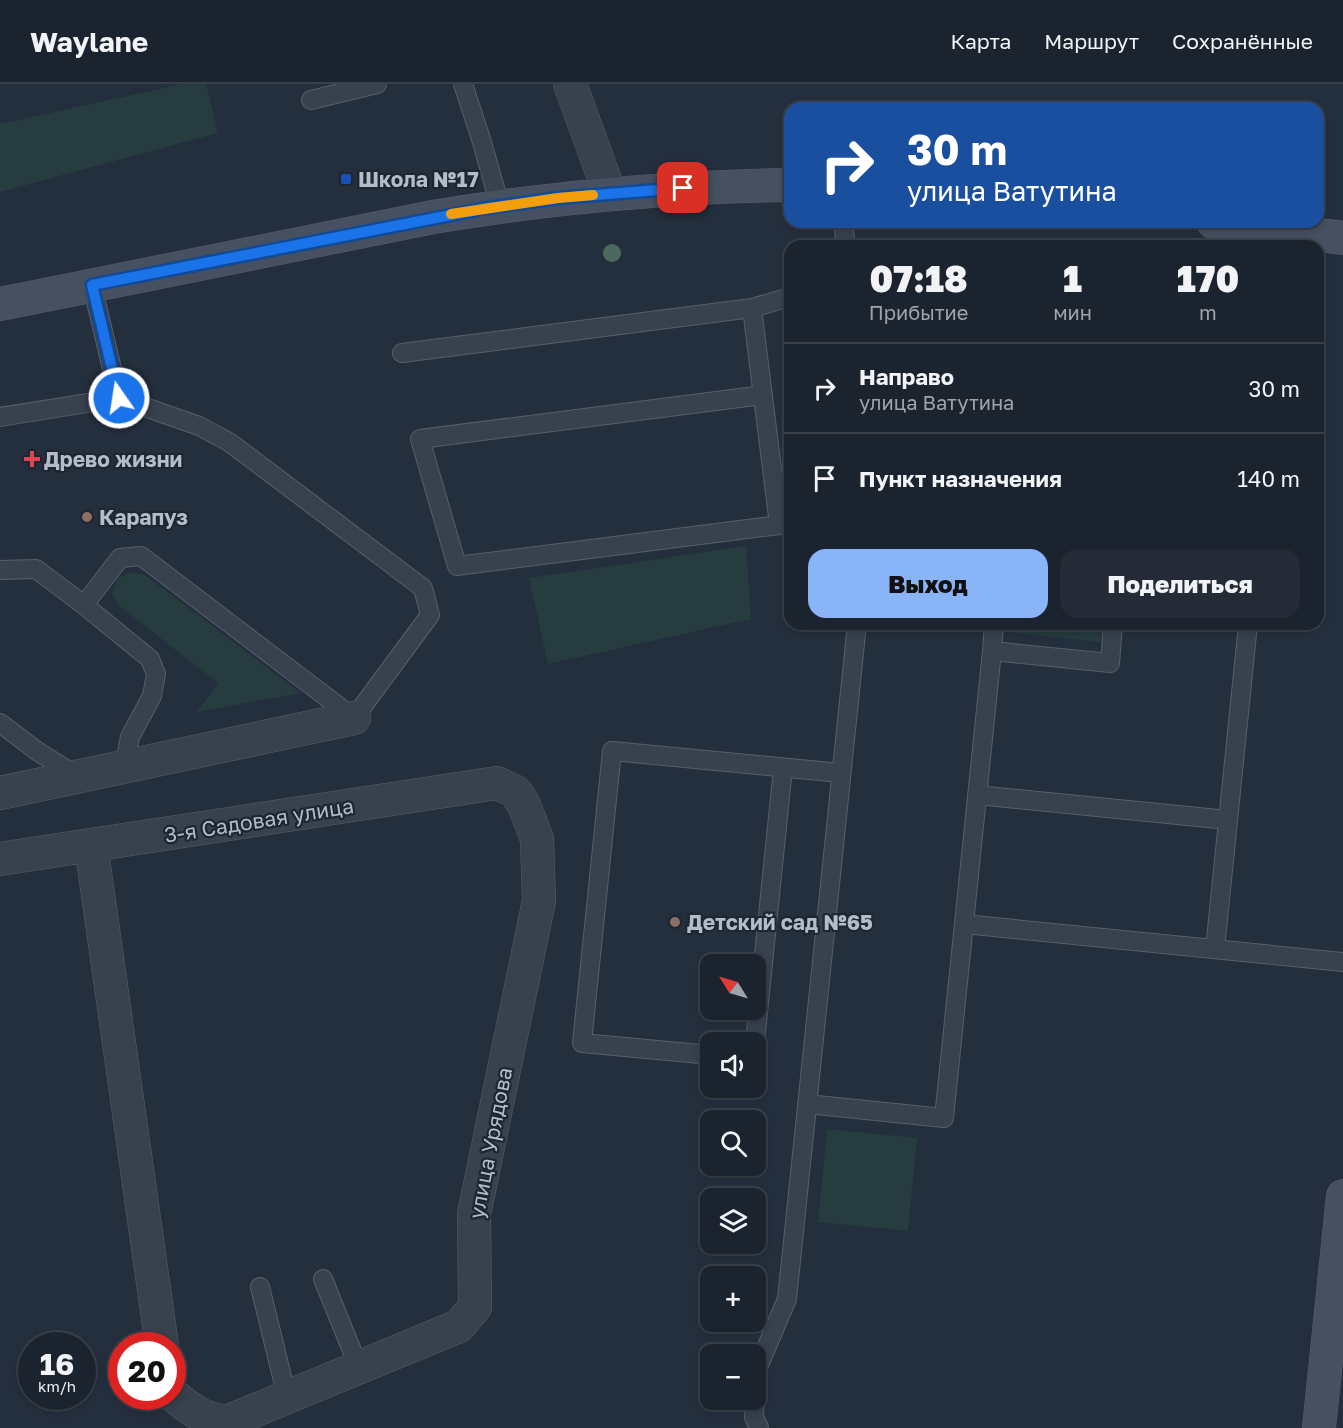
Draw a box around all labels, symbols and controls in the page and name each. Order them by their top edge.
text: Waylane [30,25,148,58]
text: Карта [950,28,1011,54]
text: Маршрут [1044,28,1139,54]
text: Сохранённые [1172,28,1313,54]
text: 30 m [907,124,1007,174]
icon: right [808,126,886,204]
pin [657,162,708,213]
place label: Школа №17 [358,166,479,192]
icon: arrive [666,171,699,204]
marker: Школа №17 [339,172,353,186]
text: улица Ватутина [907,175,1117,207]
text: 07:18 [870,257,968,300]
text: 1 [1063,257,1082,300]
text: 170 [1177,257,1239,300]
text: Прибытие [869,300,968,324]
text: мин [1053,300,1092,324]
text: m [1199,300,1217,324]
text: Направо [859,363,954,390]
position arrow [87,366,151,430]
icon: right [808,372,841,405]
text: 30 m [1249,375,1300,402]
text: улица Ватутина [859,390,1014,414]
place label: Древо жизни [44,446,182,472]
marker: Древо жизни [25,452,39,466]
icon: arrive [808,462,841,495]
text: Пункт назначения [859,465,1062,492]
text: 140 m [1237,465,1300,492]
place label: Карапуз [99,504,188,530]
marker: Карапуз [80,510,94,524]
button: Выход [808,549,1048,618]
button: Поделиться [1060,549,1300,618]
street label: 3-я Садовая улица [162,792,356,848]
place label: Детский сад №65 [687,909,873,935]
marker: Детский сад №65 [668,915,682,929]
north arrow [700,954,766,1020]
map controls [700,954,766,1410]
button: sound [700,1032,766,1098]
street label: улица Урядова [463,1065,517,1221]
button: search [700,1110,766,1176]
button: layers [700,1188,766,1254]
button: + [700,1266,766,1332]
speed limit sign: 20 [108,1332,186,1410]
button: − [700,1344,766,1410]
text: 16 [40,1346,74,1382]
text: km/h [38,1377,76,1395]

